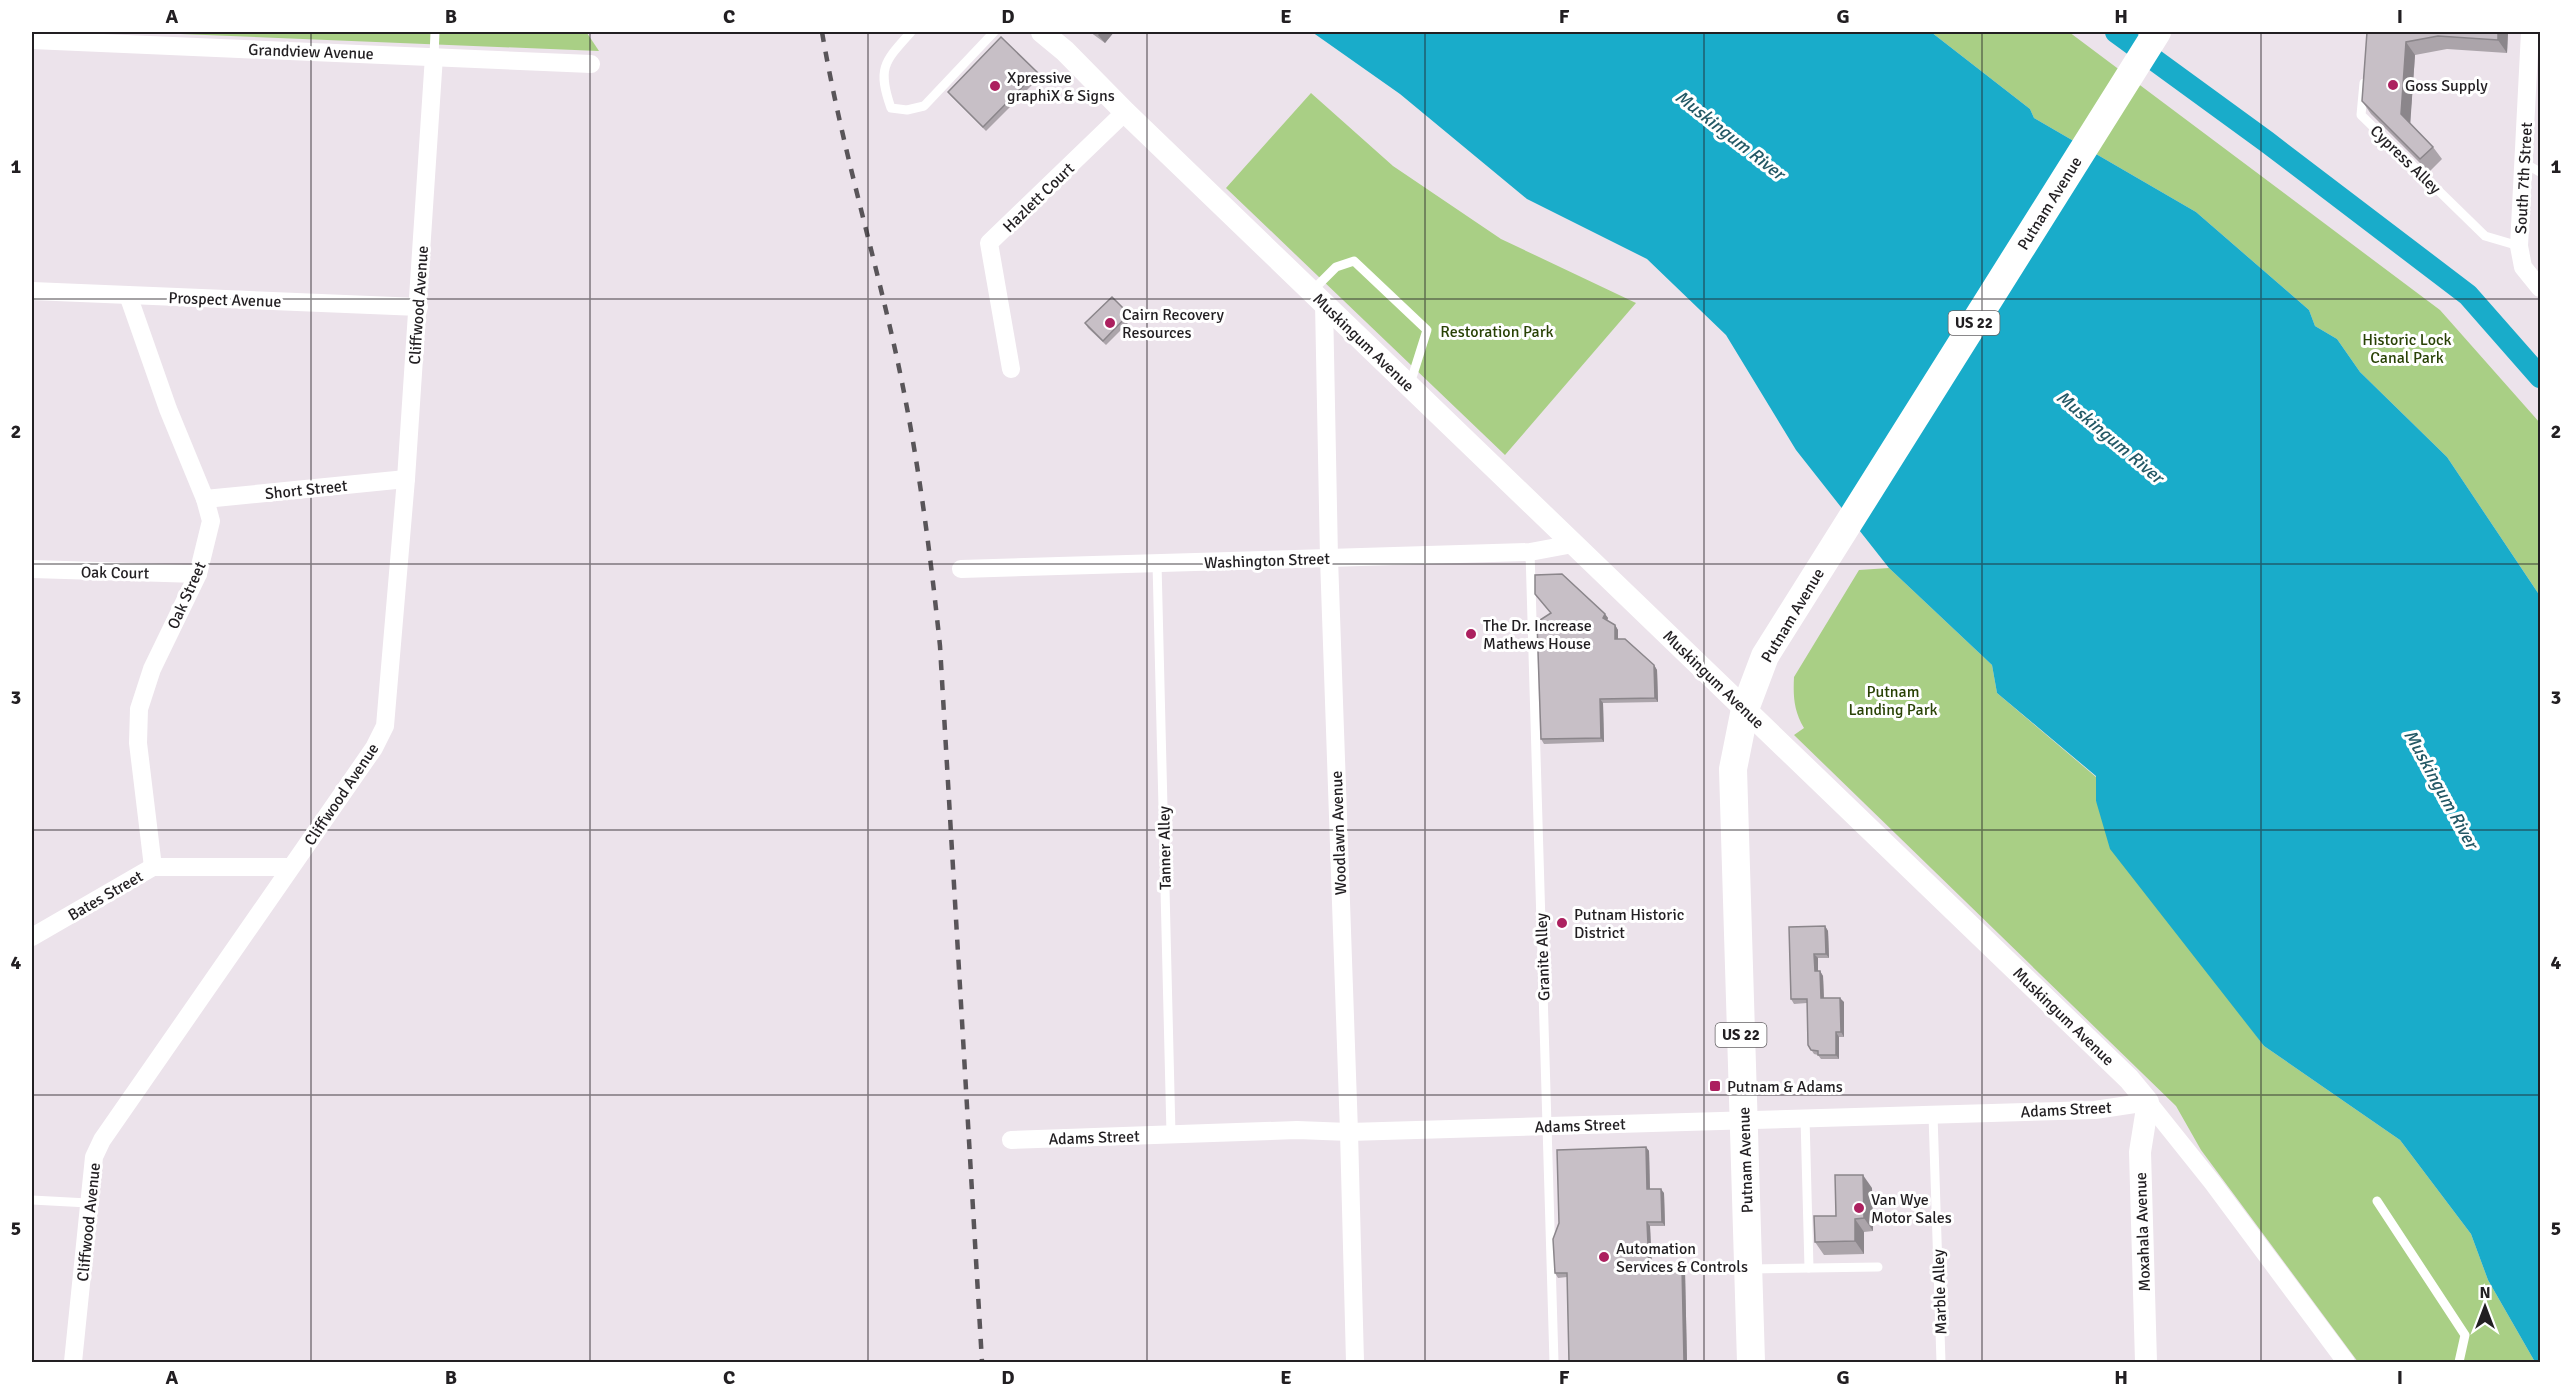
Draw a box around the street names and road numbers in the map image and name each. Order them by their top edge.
street label: Grandview Avenue [248,40,374,64]
street label: Cypress Alley [2366,121,2445,199]
street label: South 7th Street [2511,121,2537,234]
street label: Putnam Avenue [2013,153,2087,254]
street label: Hazlett Court [999,158,1079,237]
street label: Cliffwood Avenue [405,245,433,365]
street label: Prospect Avenue [168,288,282,312]
street label: Muskingum Avenue [1308,289,1418,396]
road number: US 22 [1948,311,2000,335]
street label: Short Street [264,476,349,504]
street label: Washington Street [1204,549,1331,573]
street label: Oak Street [163,558,211,632]
street label: Oak Court [81,562,150,584]
street label: Putnam Avenue [1757,565,1829,666]
street label: Muskingum Avenue [1658,626,1768,733]
street label: Cliffwood Avenue [300,740,383,850]
street label: Woodlawn Avenue [1327,770,1351,896]
street label: Tanner Alley [1154,805,1176,890]
street label: Bates Street [64,866,147,925]
street label: Granite Alley [1531,912,1555,1001]
street label: Muskingum Avenue [2008,963,2118,1070]
road number: US 22 [1716,1023,1766,1047]
street label: Adams Street [2020,1098,2113,1122]
street label: Putnam Avenue [1734,1106,1758,1213]
street label: Adams Street [1534,1114,1626,1138]
street label: Adams Street [1048,1126,1140,1150]
street label: Cliffwood Avenue [73,1162,105,1282]
street label: Moxahala Avenue [2131,1172,2155,1292]
street label: Marble Alley [1928,1248,1951,1335]

